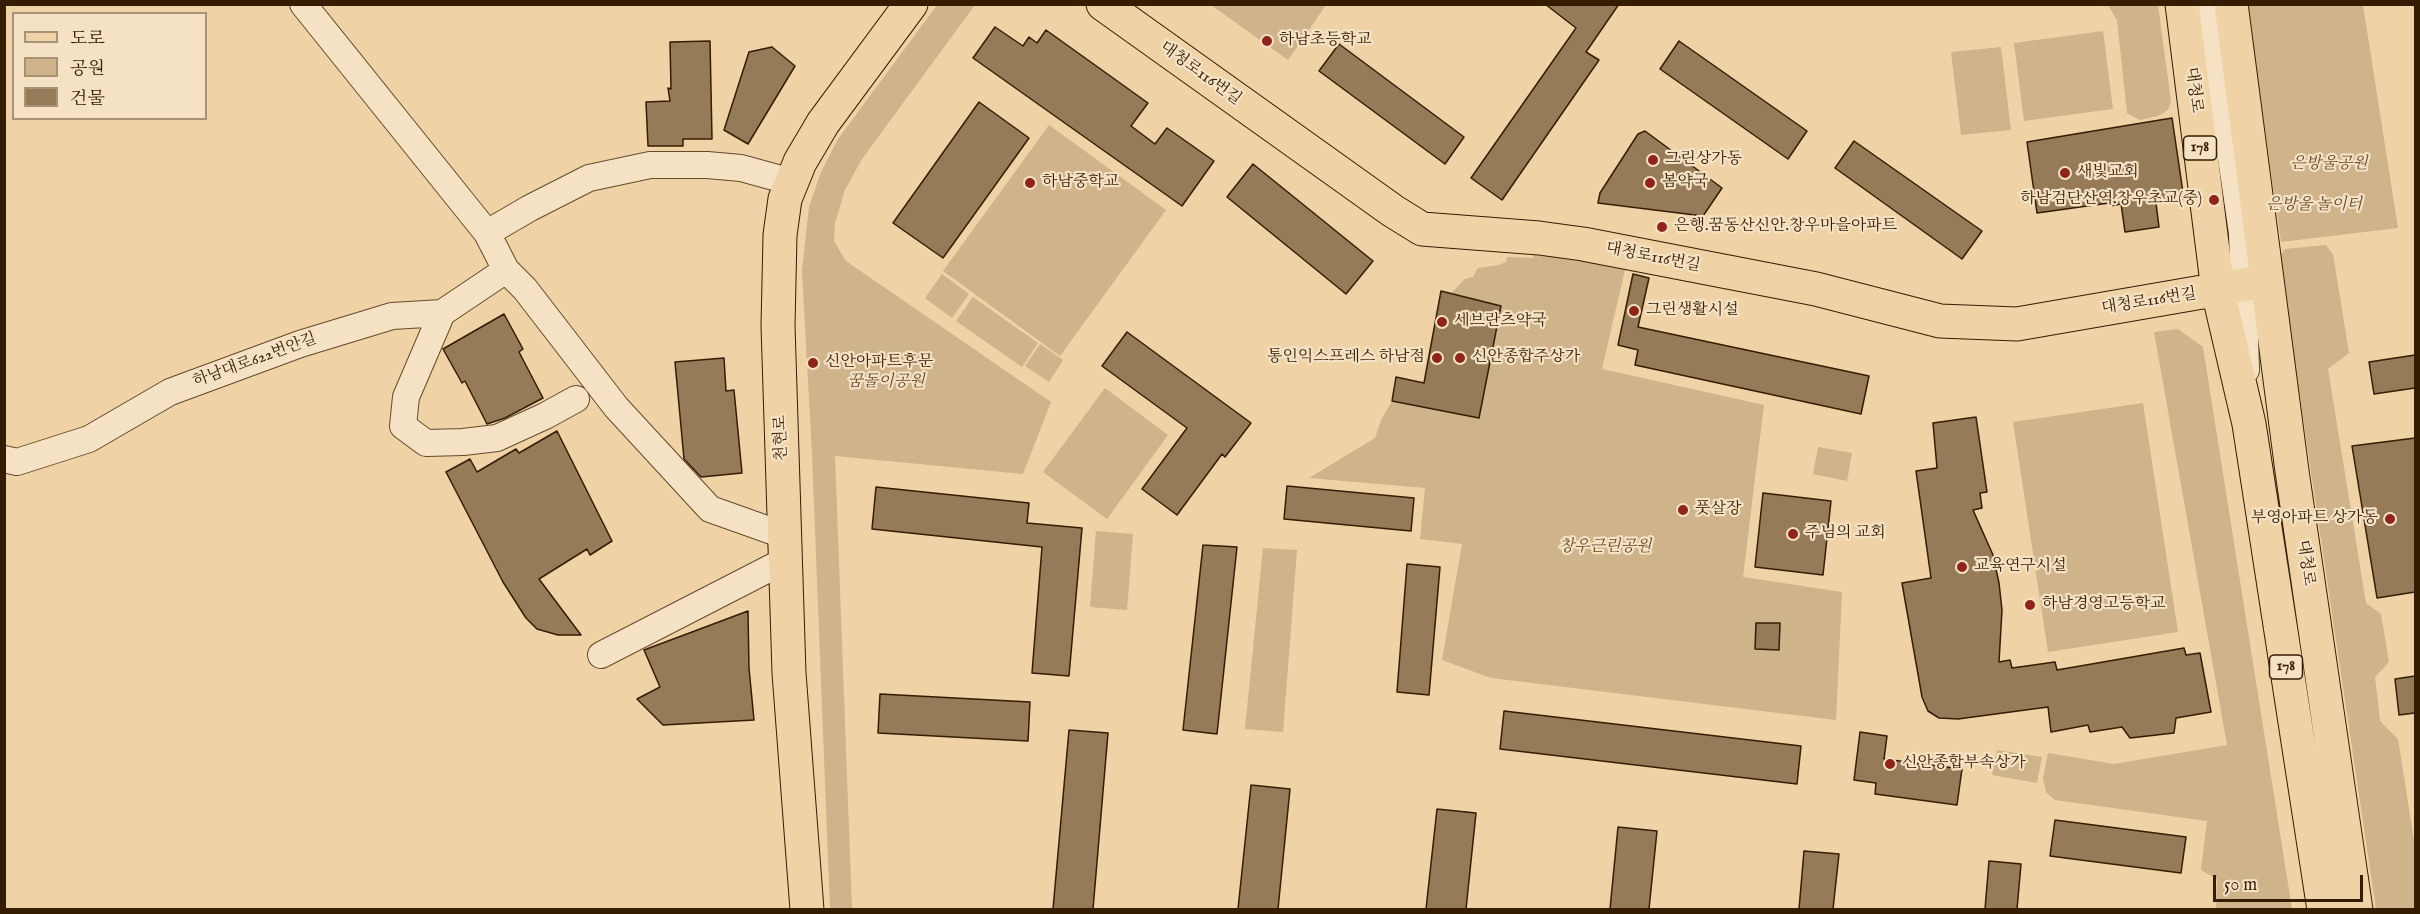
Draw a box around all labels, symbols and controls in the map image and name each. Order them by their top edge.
legend [12,12,207,120]
text: 도로 [70,28,105,51]
place label: 하남초등학교 [1279,31,1372,51]
marker: 하남초등학교 [1260,34,1274,48]
street label: 대청로116번길 [1156,38,1244,110]
text: 공원 [70,58,105,81]
street label: 대청로 [2181,66,2205,114]
text: 건물 [70,88,105,111]
road number: 178 [2184,136,2216,160]
place label: 그린상가동 [1665,150,1742,170]
marker: 그린상가동 [1646,153,1660,167]
park label: 은방울공원 [2290,155,2368,175]
place label: 새빛교회 [2077,163,2139,183]
marker: 새빛교회 [2058,166,2072,180]
place label: 하남중학교 [1042,173,1119,193]
place label: 봄약국 [1662,173,1708,193]
marker: 하남중학교 [1023,176,1037,190]
marker: 봄약국 [1643,176,1657,190]
place label: 하남검단산역.창우초교(중) [2020,190,2202,210]
marker: 하남검단산역.창우초교(중) [2207,193,2221,207]
park label: 은방울 놀이터 [2266,196,2362,216]
place label: 은행.꿈동산신안.창우마을아파트 [1674,217,1897,237]
marker: 은행.꿈동산신안.창우마을아파트 [1655,220,1669,234]
street label: 대청로116번길 [1604,239,1702,277]
street label: 대청로116번길 [2100,285,2198,319]
place label: 그린생활시설 [1646,301,1739,321]
marker: 그린생활시설 [1627,304,1641,318]
place label: 세브란츠약국 [1454,312,1547,332]
marker: 세브란츠약국 [1435,315,1449,329]
street label: 하남대로622번안길 [191,330,319,392]
place label: 통인익스프레스 하남점 [1267,348,1425,368]
place label: 신안종합주상가 [1472,348,1580,368]
marker: 통인익스프레스 하남점 [1430,351,1444,365]
marker: 신안종합주상가 [1453,351,1467,365]
place label: 신안아파트후문 [825,353,933,373]
marker: 신안아파트후문 [806,356,820,370]
park label: 꿈돌이공원 [847,373,925,393]
street label: 천현로 [772,414,792,462]
place label: 풋살장 [1695,500,1741,520]
marker: 풋살장 [1676,503,1690,517]
place label: 부영아파트 상가동 [2251,509,2378,529]
marker: 부영아파트 상가동 [2383,512,2397,526]
place label: 주님의 교회 [1805,524,1886,544]
marker: 주님의 교회 [1786,527,1800,541]
park label: 창우근린공원 [1559,538,1651,558]
street label: 대청로 [2292,539,2318,587]
place label: 교육연구시설 [1974,557,2067,577]
marker: 교육연구시설 [1955,560,1969,574]
place label: 하남경영고등학교 [2042,595,2166,615]
marker: 하남경영고등학교 [2023,598,2037,612]
road number: 178 [2270,655,2302,679]
place label: 신안종합부속상가 [1902,754,2026,774]
marker: 신안종합부속상가 [1883,757,1897,771]
scale bar [2216,863,2366,901]
text: 50 m [2224,874,2257,897]

